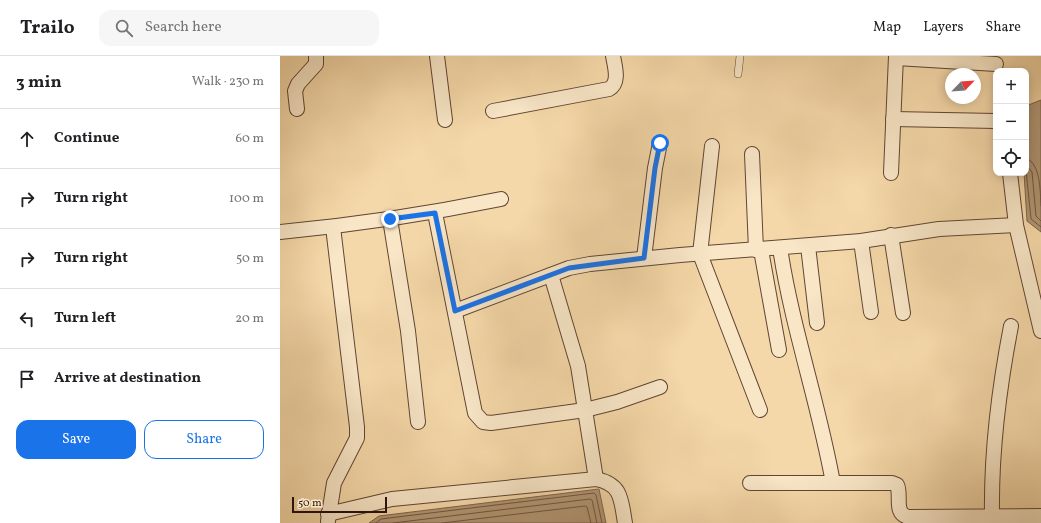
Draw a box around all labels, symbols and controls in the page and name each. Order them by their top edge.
search box [99,10,379,46]
text: Trailo [20,15,75,41]
icon: search [113,17,135,39]
text: Search here [145,17,222,38]
text: Map [873,18,901,37]
text: Layers [923,18,963,37]
text: Share [985,18,1021,37]
north arrow [945,68,981,104]
map controls [993,68,1029,176]
button: + [993,68,1029,104]
text: 3 min [16,71,62,94]
text: Walk · 230 m [192,73,264,91]
button: − [993,104,1029,140]
icon: ahead [16,128,38,150]
text: Continue [54,128,119,149]
text: 60 m [236,130,264,148]
route start [651,134,669,152]
button: locate [993,140,1029,176]
icon: right [16,188,38,210]
text: Turn right [54,188,128,209]
text: 100 m [229,190,264,208]
route end [381,210,399,228]
icon: right [16,248,38,270]
text: Turn right [54,248,128,269]
text: 50 m [236,250,264,268]
icon: left [16,308,38,330]
text: Turn left [54,308,116,329]
text: 20 m [235,310,264,328]
icon: arrive [16,368,38,390]
text: Arrive at destination [54,368,201,389]
button: Save [16,420,136,459]
button: Share [144,420,264,459]
scale bar [292,495,387,514]
text: 50 m [298,496,322,511]

